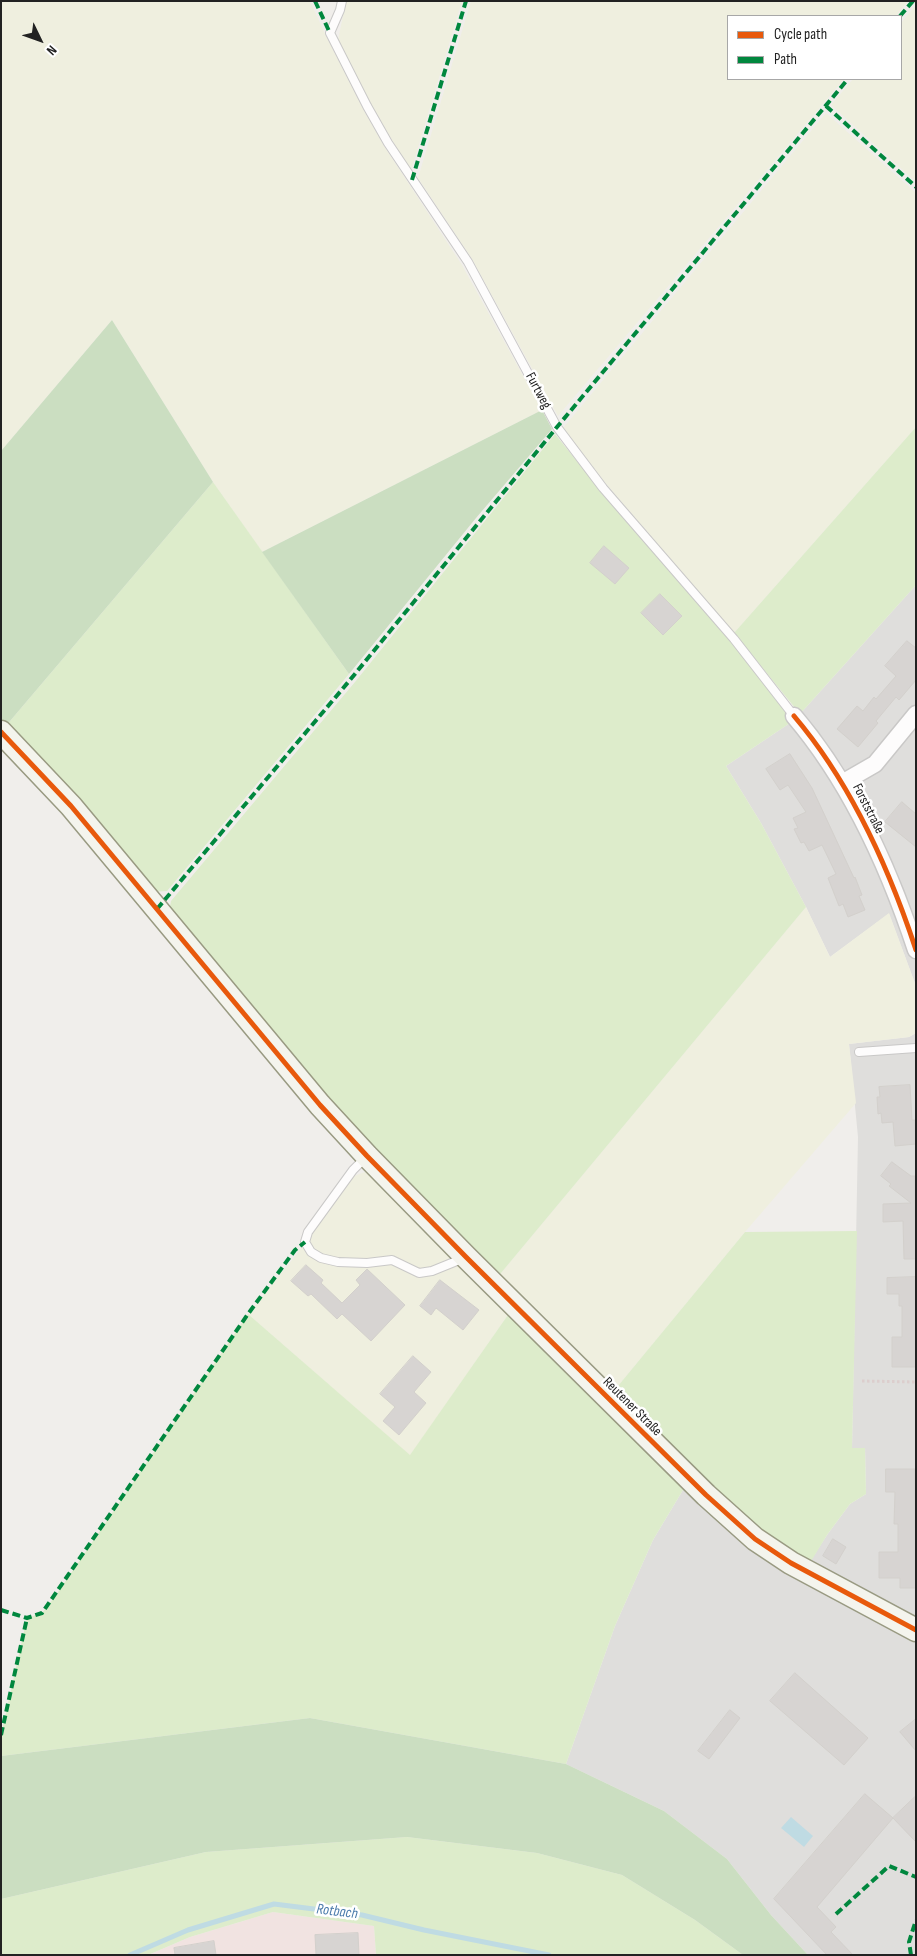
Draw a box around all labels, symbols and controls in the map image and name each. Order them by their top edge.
north arrow [15,15,65,65]
legend [727,15,902,80]
text: Cycle path [774,25,827,44]
text: N [43,42,60,59]
text: Path [774,50,797,69]
street label: Furtweg [522,370,554,412]
street label: Forststraße [848,781,888,837]
street label: Reutener Straße [599,1374,665,1440]
water label: Rotbach [315,1901,359,1923]

